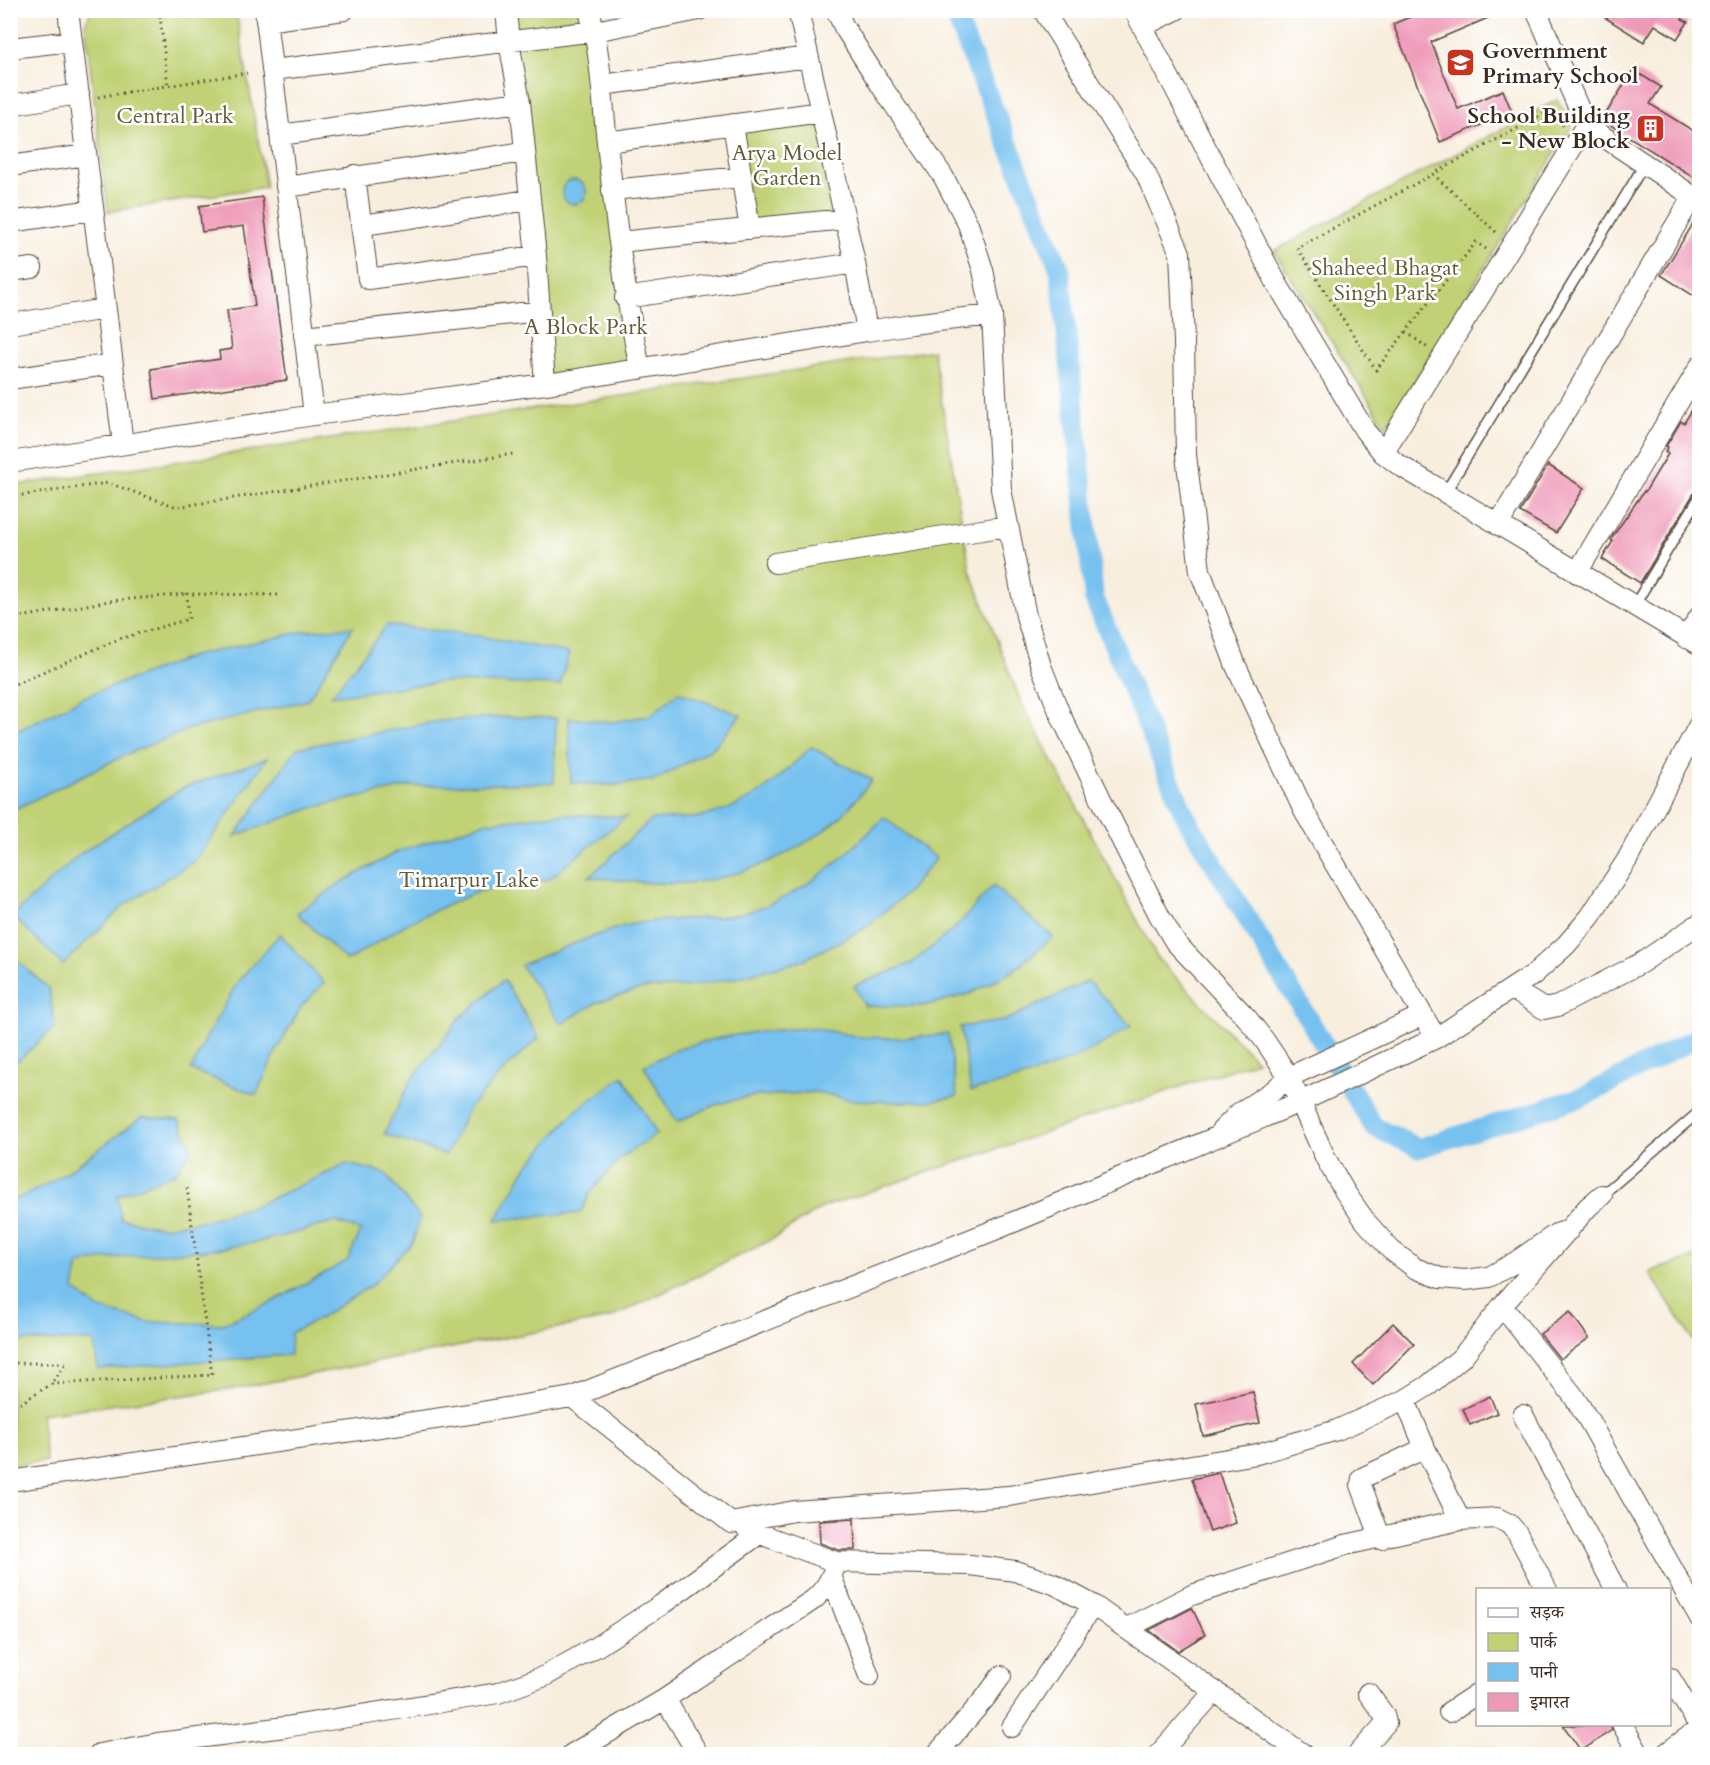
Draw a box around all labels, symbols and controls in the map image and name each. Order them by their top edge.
place label: Government Primary School [1482,36,1639,91]
school or university icon: Government Primary School [1445,47,1477,79]
park label: Central Park [116,101,234,131]
place label: School Building - New Block [1468,101,1631,156]
building icon: School Building - New Block [1635,112,1667,144]
park label: Arya Model Garden [732,138,843,193]
park label: Shaheed Bhagat Singh Park [1311,253,1459,308]
park label: A Block Park [524,312,648,342]
park label: Timarpur Lake [399,865,539,895]
legend [1476,1588,1671,1726]
text: सड़क [1529,1600,1565,1625]
text: पार्क [1529,1630,1558,1655]
text: पानी [1529,1660,1559,1685]
text: इमारत [1529,1690,1570,1715]

